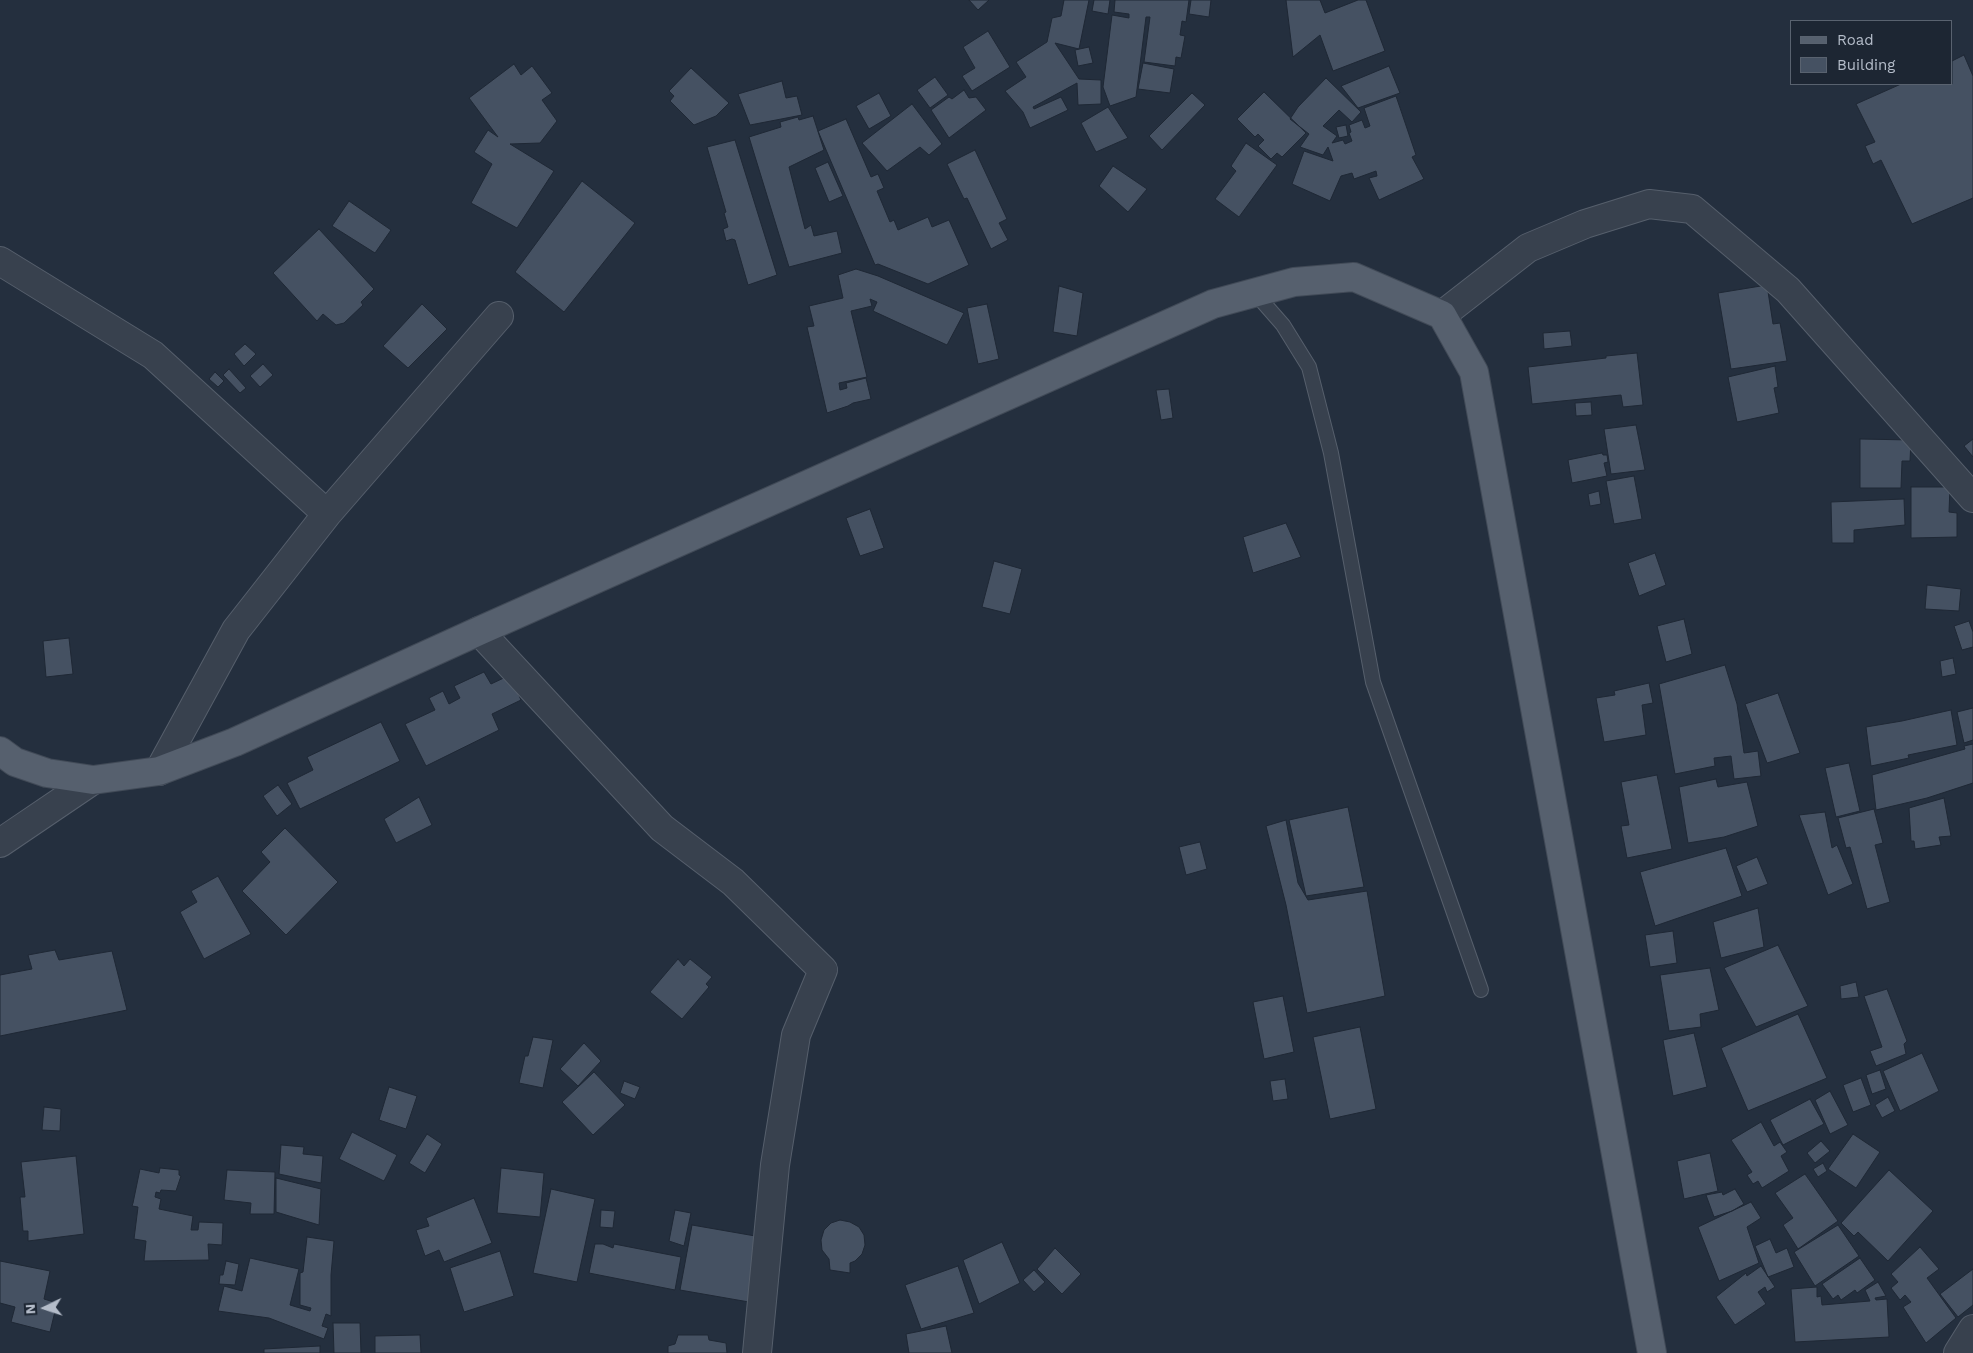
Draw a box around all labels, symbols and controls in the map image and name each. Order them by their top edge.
legend [1790,20,1953,85]
text: Road [1837,31,1874,49]
text: Building [1837,56,1895,74]
north arrow [20,1283,70,1333]
text: N [22,1303,38,1315]

